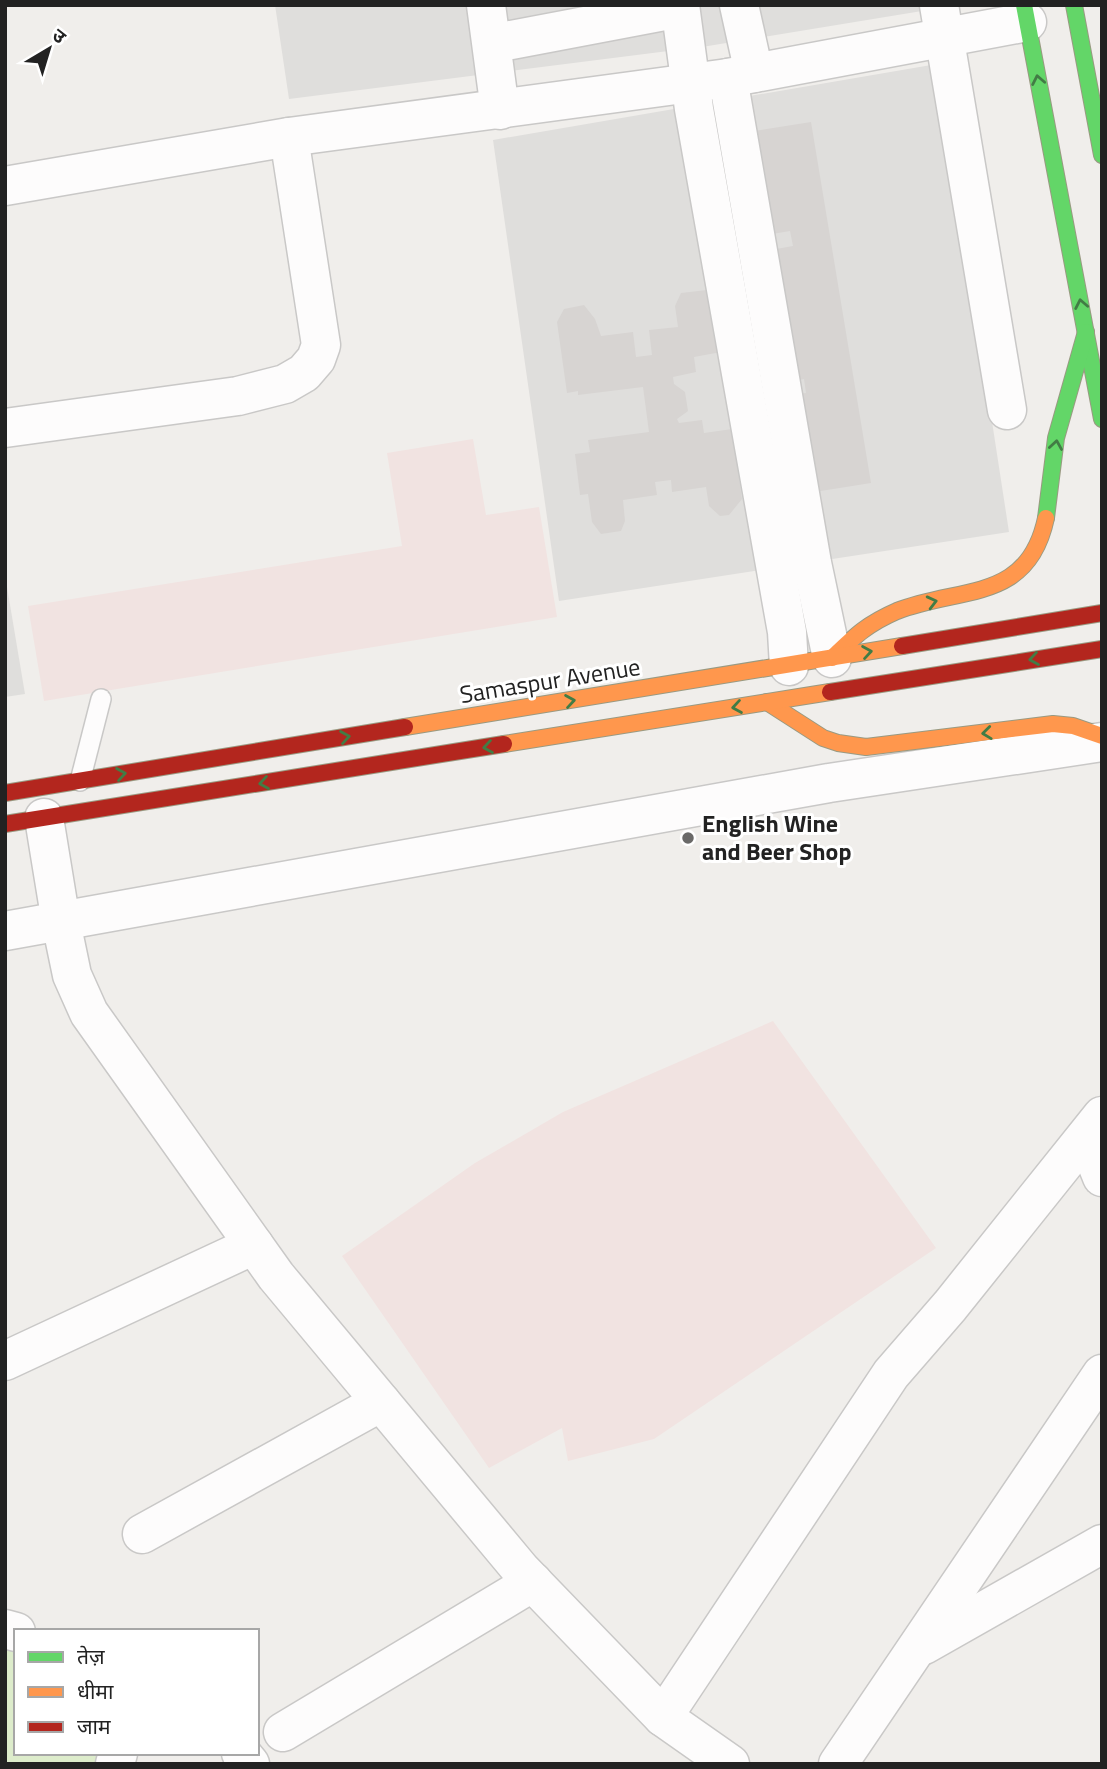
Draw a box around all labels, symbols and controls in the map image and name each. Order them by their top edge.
north arrow [14,14,84,84]
text: उ [46,20,74,51]
one-way arrow [1031,74,1046,86]
one-way arrow [1074,298,1089,310]
one-way arrow [1048,439,1063,451]
one-way arrow [925,596,937,610]
one-way arrow [861,645,873,660]
street label: Samaspur Avenue [457,648,643,712]
one-way arrow [1028,651,1040,666]
one-way arrow [564,694,576,709]
one-way arrow [731,699,743,714]
one-way arrow [981,725,993,740]
one-way arrow [339,730,351,745]
one-way arrow [482,739,494,754]
one-way arrow [115,767,127,782]
one-way arrow [258,775,270,790]
place label: English Wine and Beer Shop [702,805,851,869]
marker: English Wine and Beer Shop [680,830,696,846]
legend [14,1629,259,1755]
text: तेज़ [77,1640,105,1672]
text: धीमा [77,1675,114,1707]
text: जाम [77,1710,111,1742]

